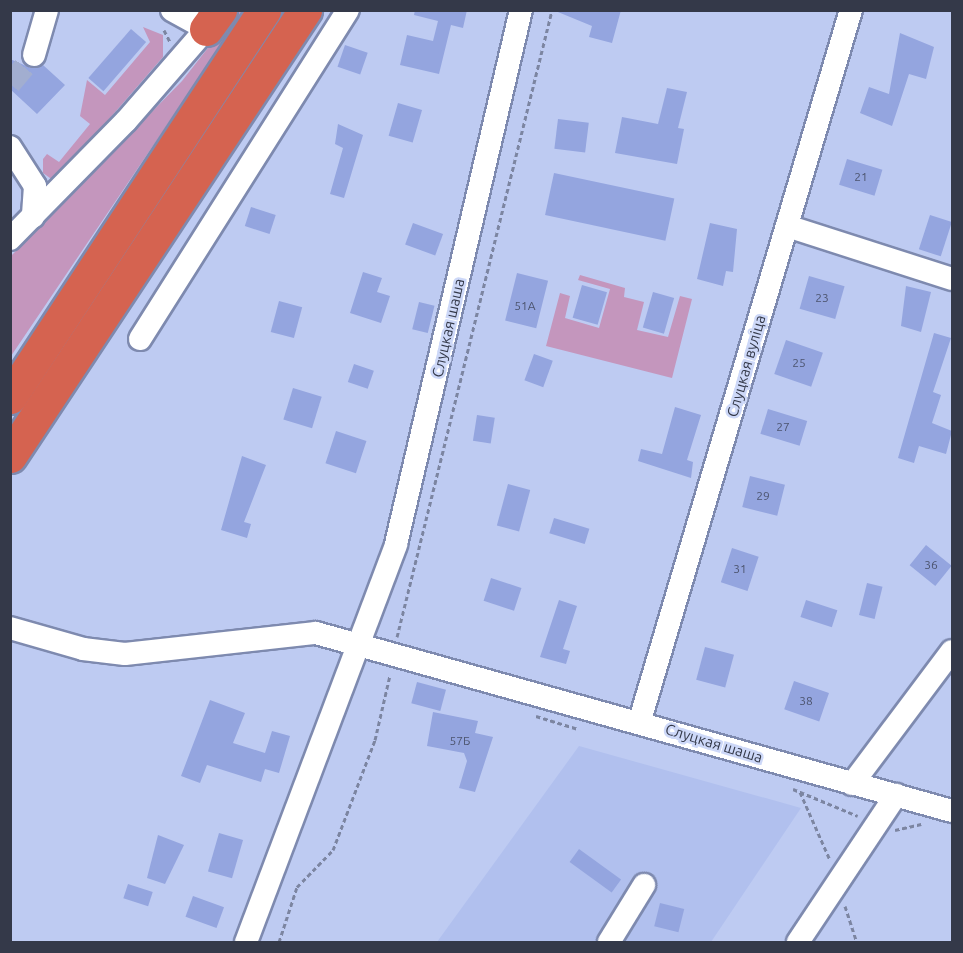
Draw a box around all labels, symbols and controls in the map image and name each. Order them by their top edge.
house number: 21 [854,170,868,184]
street label: Слуцкая шаша [428,277,468,379]
house number: 23 [815,291,829,305]
house number: 51А [514,299,536,313]
street label: Слуцкая вуліца [723,313,769,419]
house number: 25 [792,356,806,370]
house number: 27 [776,420,790,434]
house number: 29 [756,489,770,503]
house number: 36 [924,558,938,572]
house number: 31 [733,562,747,576]
house number: 38 [799,694,813,708]
street label: Слуцкая шаша [663,720,765,766]
house number: 57Б [450,734,470,748]

